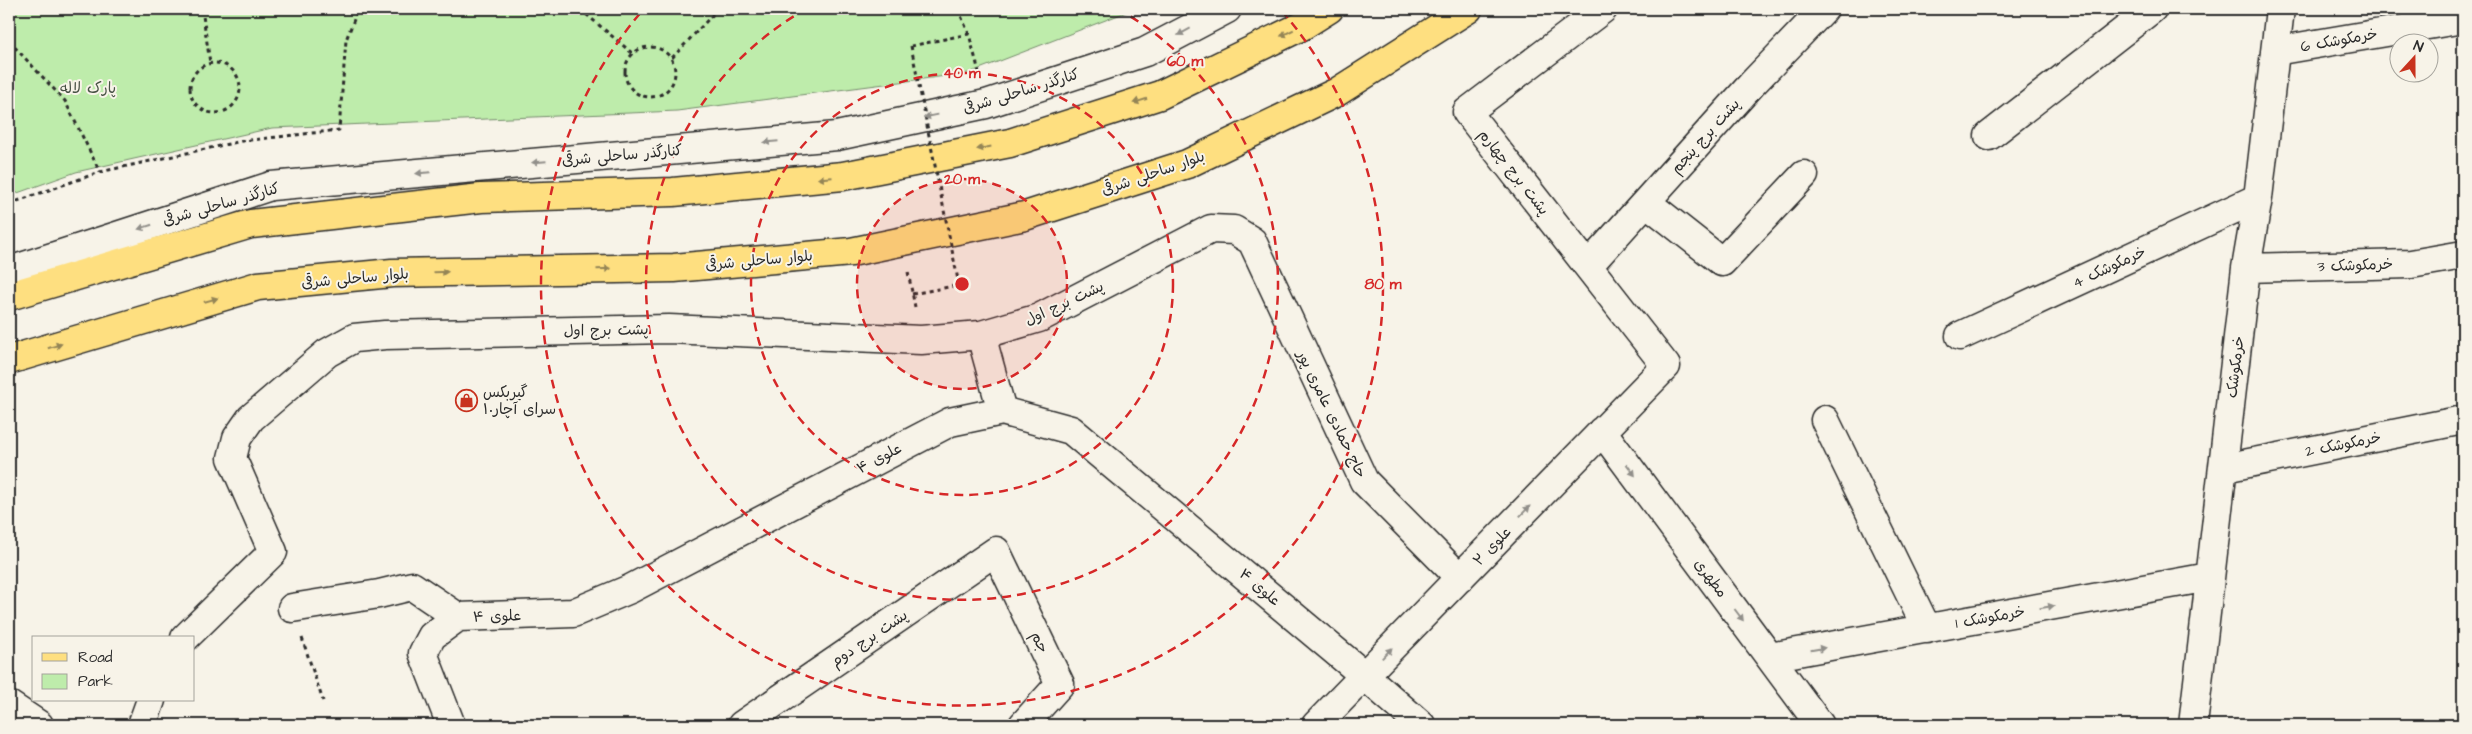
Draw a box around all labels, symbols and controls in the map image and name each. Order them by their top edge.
street label: خرمکوشک 6 [2299,23,2379,58]
one-way arrow [1176,28,1191,36]
one-way arrow [1280,29,1294,37]
north arrow [2390,32,2440,82]
text: N [2411,36,2426,58]
text: 60 m [1167,51,1204,72]
text: 40 m [943,63,981,84]
street label: کنارگذر ساحلی شرقی [960,63,1082,119]
park label: پارک لاله [60,78,116,99]
street label: پشت برج پنجم [1666,94,1746,179]
one-way arrow [1132,98,1147,106]
one-way arrow [923,112,938,120]
street label: پشت برج چهارم [1473,125,1554,220]
one-way arrow [762,138,778,146]
street label: کنارگذر ساحلی شرقی [561,139,683,171]
one-way arrow [977,144,992,152]
street label: بلوار ساحلی شرقی [1098,145,1208,201]
one-way arrow [531,159,547,167]
one-way arrow [415,169,431,177]
text: 20 m [943,169,980,190]
one-way arrow [816,174,832,182]
street label: کنارگذر ساحلی شرقی [160,177,282,231]
one-way arrow [137,223,152,231]
street label: خرمکوشک 4 [2069,241,2149,294]
street label: بلوار ساحلی شرقی [704,244,814,276]
street label: خرمکوشک 3 [2317,254,2393,277]
street label: بلوار ساحلی شرقی [300,262,410,294]
one-way arrow [596,265,612,273]
one-way arrow [433,268,449,276]
text: 80 m [1365,274,1402,295]
centre of rings [953,275,971,293]
street label: پشت برج اول [1021,276,1107,331]
one-way arrow [204,296,219,304]
street label: پشت برج اول [563,319,649,342]
street label: خرمکوشک [2221,335,2250,399]
one-way arrow [48,342,63,349]
street label: حاج حمادی عامری پور [1291,346,1372,482]
place label: گیربکس سرای آچار۱۰ [483,382,556,420]
shop icon: گیربکس سرای آچار۱۰ [455,389,479,413]
street label: خرمکوشک 2 [2303,427,2383,462]
street label: علوی ۴ [853,438,905,479]
one-way arrow [1626,463,1637,476]
one-way arrow [1519,506,1531,518]
street label: علوی ۲ [1468,522,1516,571]
street label: مطهری [1689,554,1732,602]
street label: علوی ۴ [1234,564,1285,611]
street label: خرمکوشک 1 [1954,601,2027,634]
one-way arrow [2039,603,2054,611]
street label: علوی ۴ [473,605,521,628]
street label: پشت برج دوم [827,605,912,673]
one-way arrow [1733,608,1744,621]
street label: جم [1024,628,1054,657]
legend [32,636,195,702]
one-way arrow [1810,644,1826,652]
text: Road [78,647,113,668]
one-way arrow [1381,647,1393,659]
text: Park [78,671,113,692]

